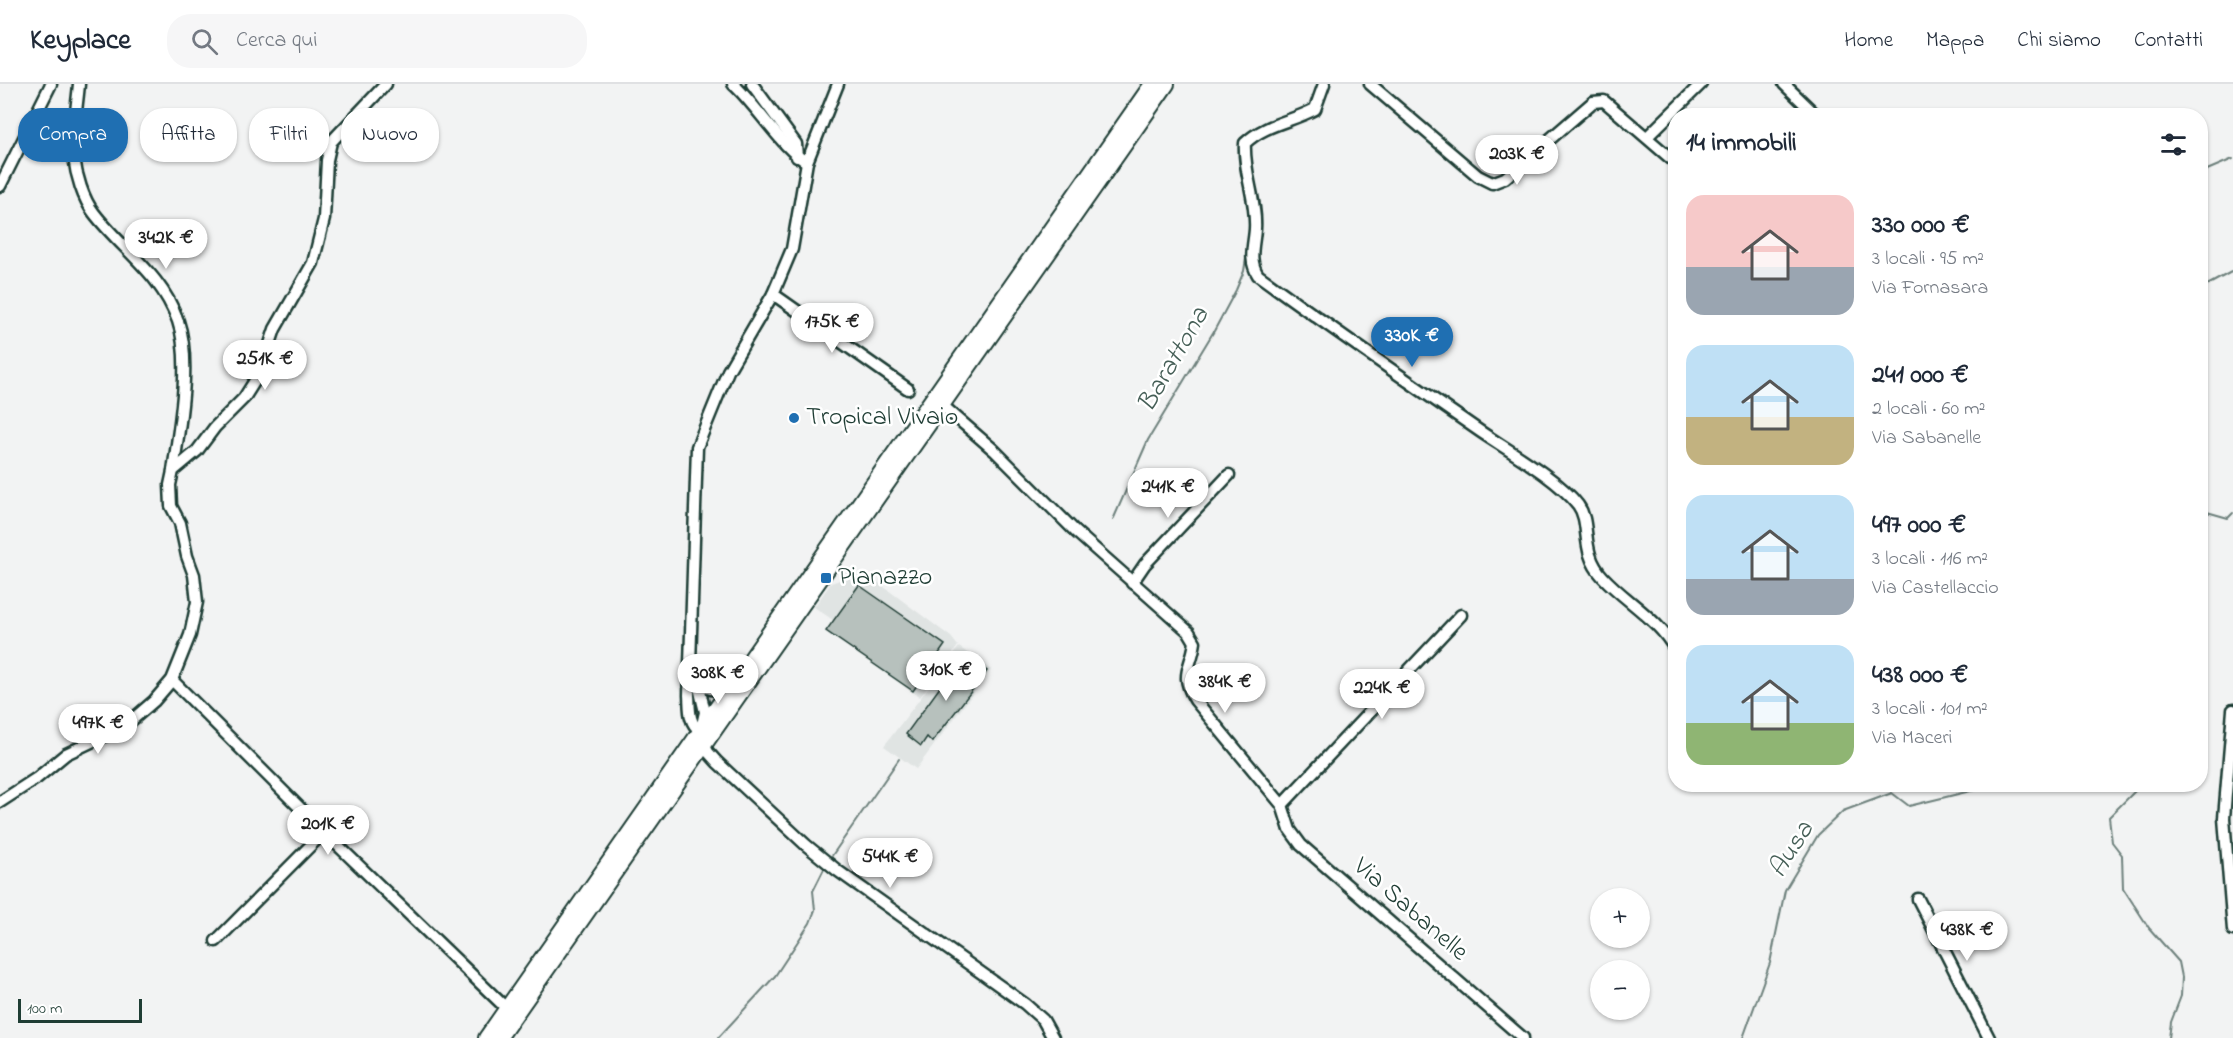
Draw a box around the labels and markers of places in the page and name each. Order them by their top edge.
pin: 203K € [1468,135,1566,186]
pin: 342K € [117,219,215,270]
pin: 175K € [783,303,881,354]
pin: 330K € [1363,317,1461,368]
pin: 251K € [216,340,314,391]
place label: Tropical Vivaio [806,399,958,437]
marker: Tropical Vivaio [787,411,801,425]
pin: 241K € [1119,468,1217,519]
place label: Pianazzo [838,559,932,597]
marker: Pianazzo [819,571,833,585]
pin: 310K € [897,651,995,702]
pin: 308K € [669,654,767,705]
pin: 384K € [1176,663,1274,714]
pin: 224K € [1333,669,1431,720]
pin: 497K € [49,704,147,755]
pin: 201K € [279,805,377,856]
pin: 544K € [841,838,939,889]
pin: 438K € [1918,911,2016,962]

